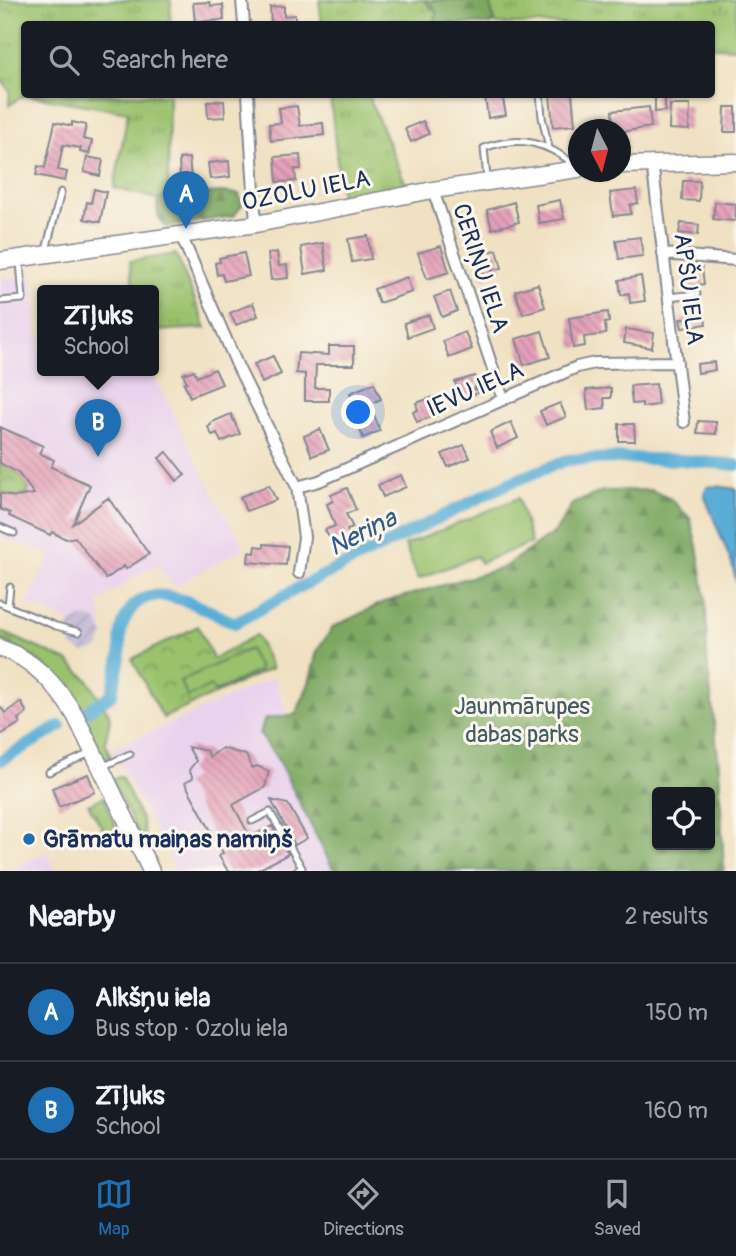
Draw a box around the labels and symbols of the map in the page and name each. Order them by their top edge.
north arrow [568,119,631,182]
street label: OZOLU IELA [240,164,373,217]
pin: A [163,171,209,229]
street label: CERIŅU IELA [446,200,515,336]
street label: APŠU IELA [667,231,711,347]
street label: IEVU IELA [422,355,528,424]
your location [341,395,375,429]
pin: B [75,399,121,457]
water label: Neriņa [323,501,403,563]
park label: Jaunmārupes dabas parks [454,692,590,749]
place label: Grāmatu maiņas namiņš [43,825,293,854]
marker: Grāmatu maiņas namiņš [21,831,37,847]

